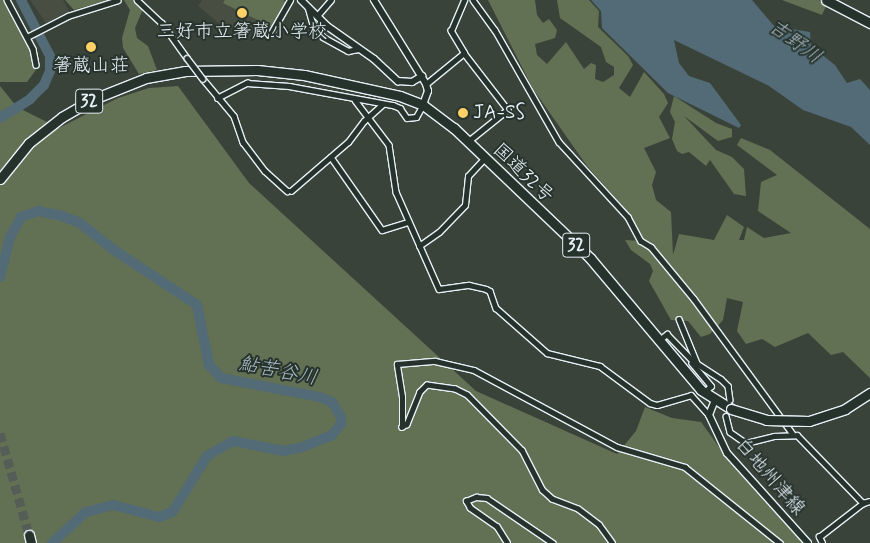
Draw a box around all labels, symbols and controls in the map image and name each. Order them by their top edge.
marker: 三好市立箸蔵小学校 [236,7,248,19]
water label: 吉野川 [764,15,826,69]
place label: 三好市立箸蔵小学校 [157,21,327,43]
marker: 箸蔵山荘 [85,41,97,53]
place label: 箸蔵山荘 [53,55,129,77]
road number: 32 [74,85,104,116]
place label: JA-SS [473,102,525,124]
marker: JA-SS [457,107,469,119]
street label: 国道32号 [488,139,558,207]
road number: 32 [561,230,591,260]
water label: 鮎苦谷川 [236,352,320,390]
street label: 白地州津線 [730,434,810,520]

